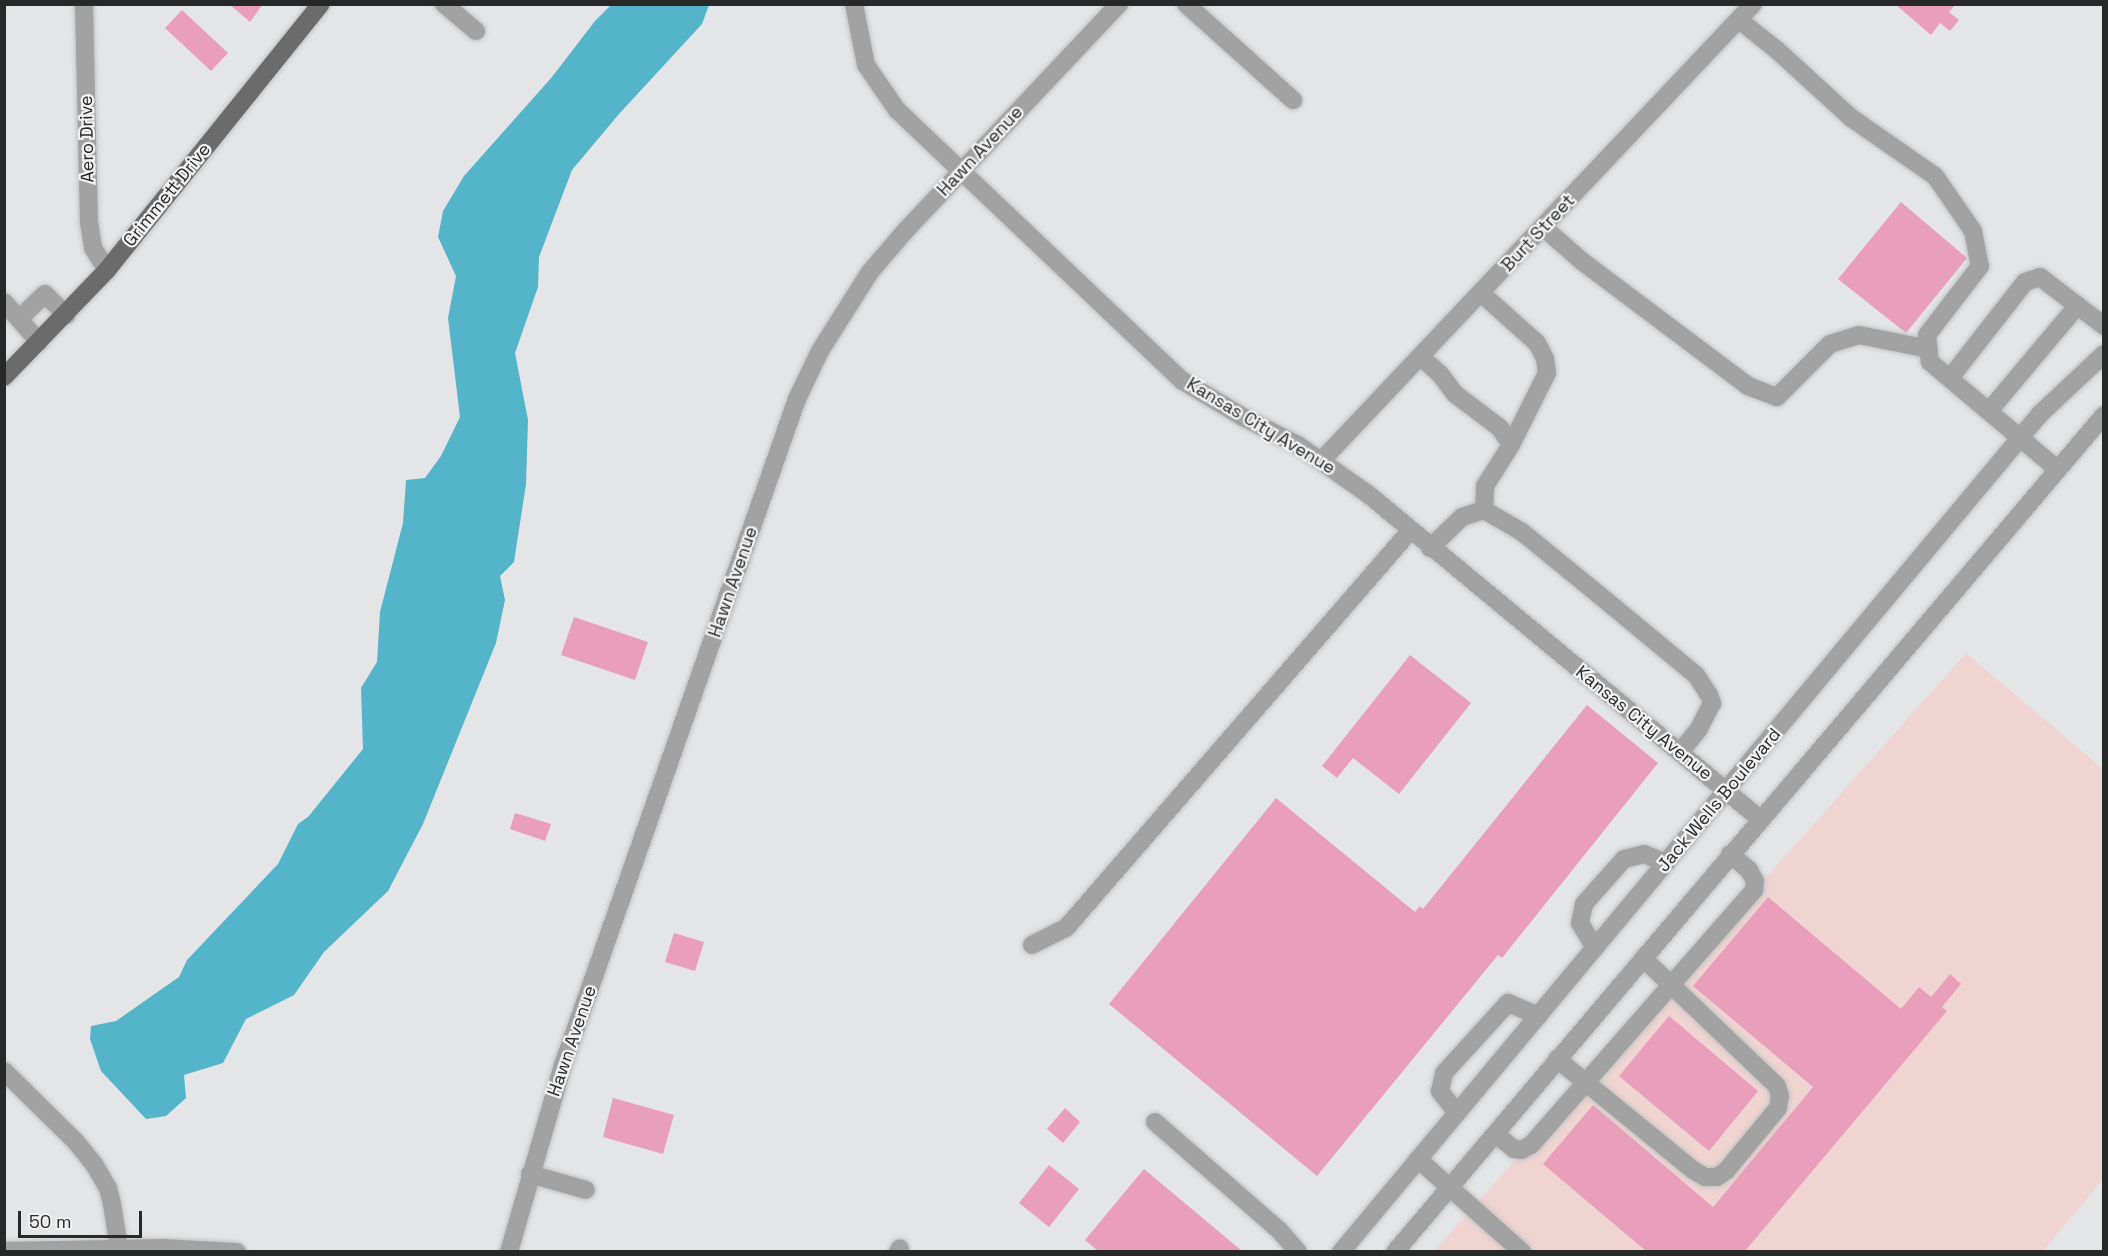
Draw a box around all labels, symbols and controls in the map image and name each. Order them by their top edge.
street label: Aero Drive [75,95,99,183]
street label: Hawn Avenue [933,101,1027,201]
street label: Grimmett Drive [119,139,215,251]
street label: Burt Street [1497,190,1579,276]
street label: Kansas City Avenue [1183,373,1339,479]
street label: Hawn Avenue [704,524,762,640]
street label: Kansas City Avenue [1571,661,1717,785]
street label: Jack Wells Boulevard [1653,724,1785,876]
street label: Hawn Avenue [543,983,601,1099]
scale bar [21,1199,146,1237]
text: 50 m [29,1210,71,1233]

